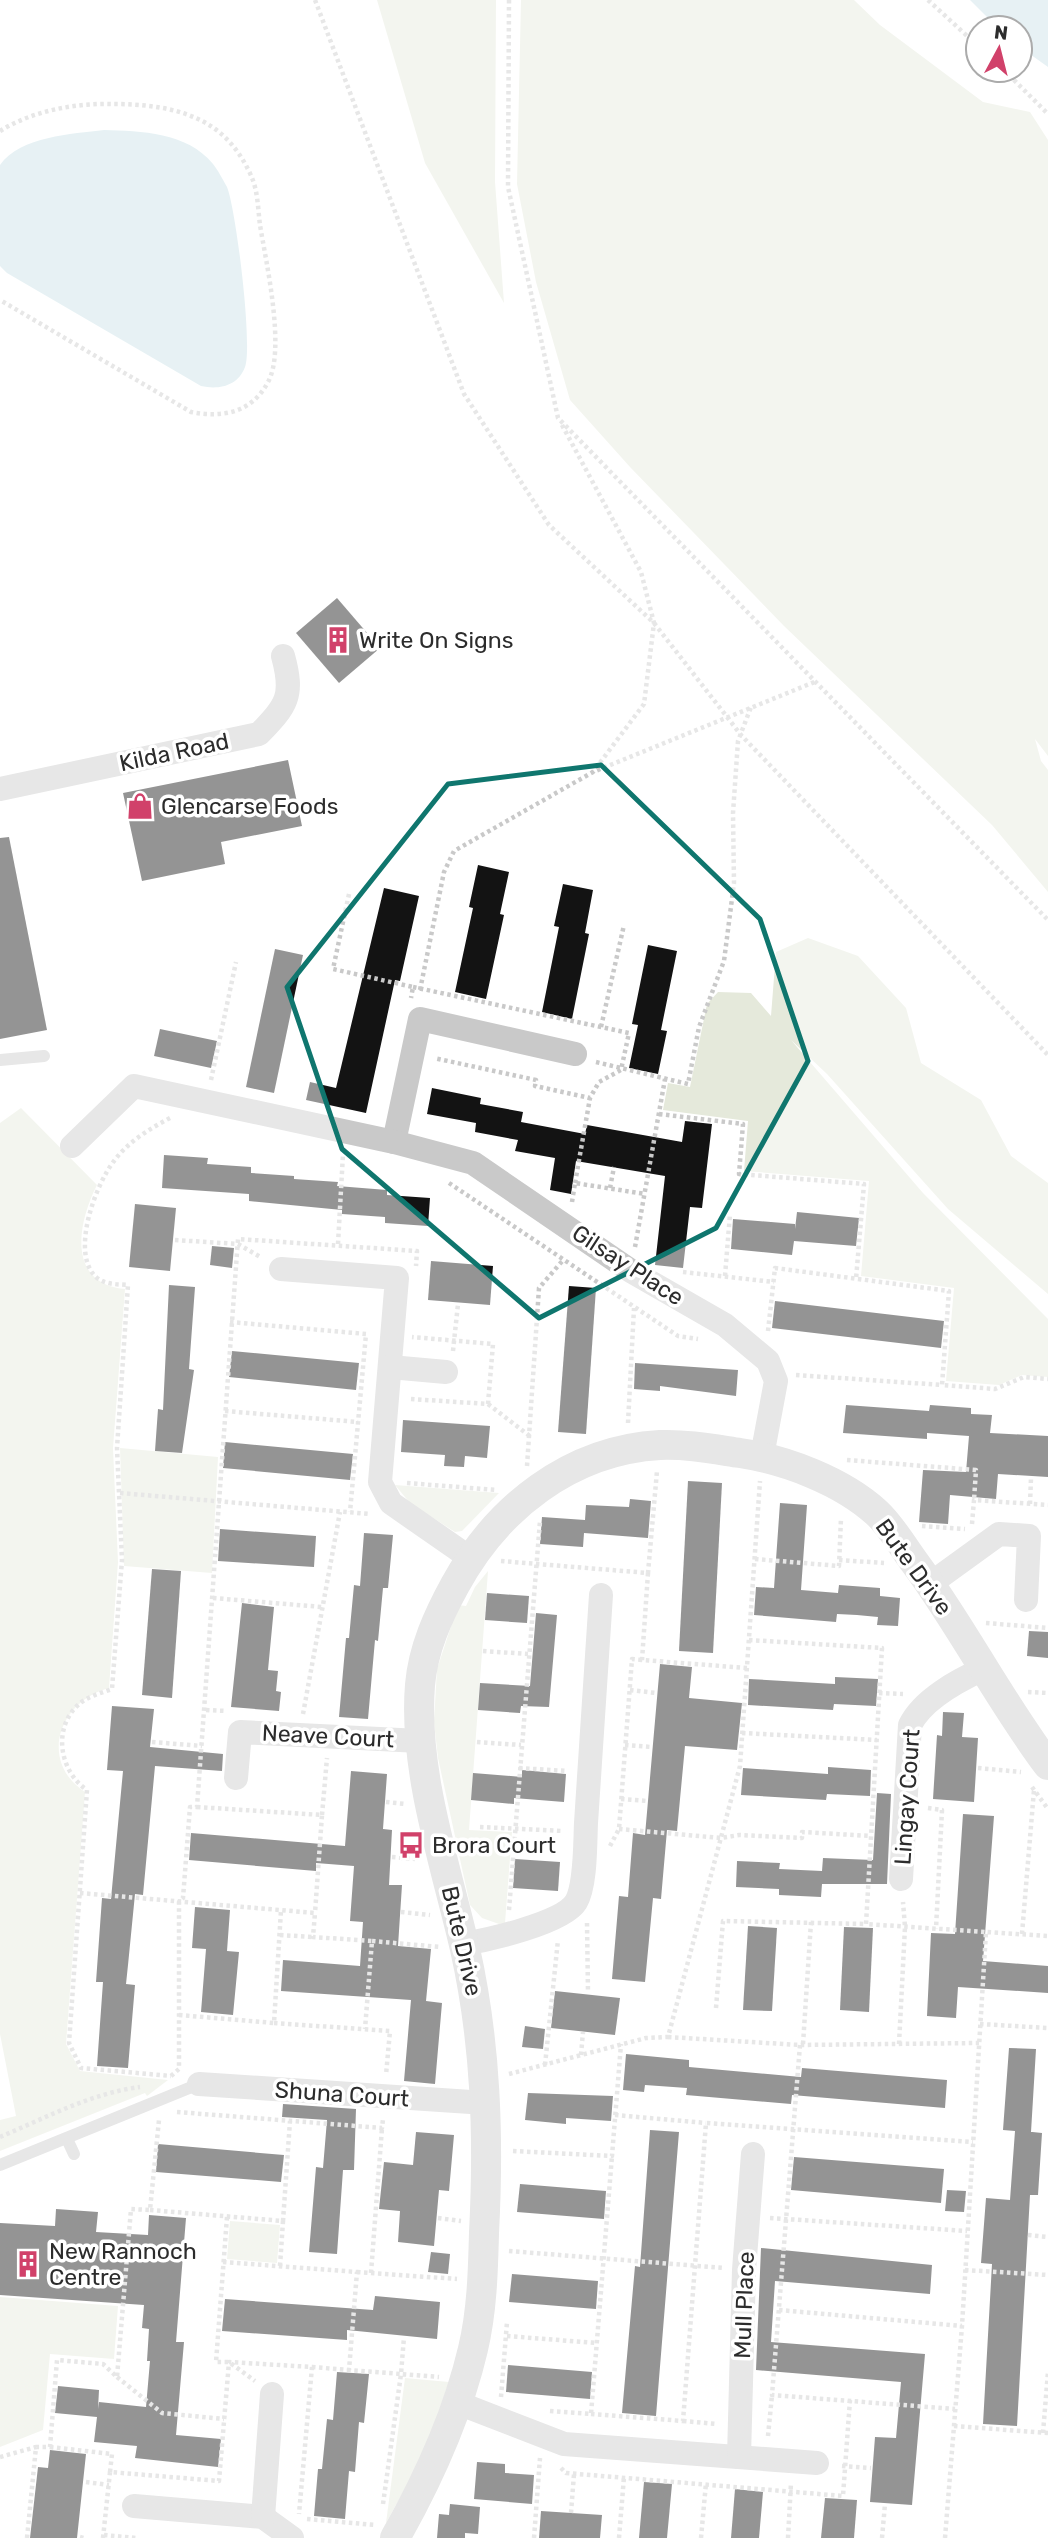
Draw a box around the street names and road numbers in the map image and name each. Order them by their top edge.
street label: Kilda Road [117,727,231,777]
street label: Gilsay Place [567,1219,689,1311]
street label: Bute Drive [870,1513,958,1621]
street label: Neave Court [261,1719,395,1753]
street label: Lingay Court [888,1728,926,1866]
street label: Bute Drive [436,1883,488,1999]
street label: Shuna Court [274,2075,410,2113]
street label: Mull Place [728,2251,760,2359]

